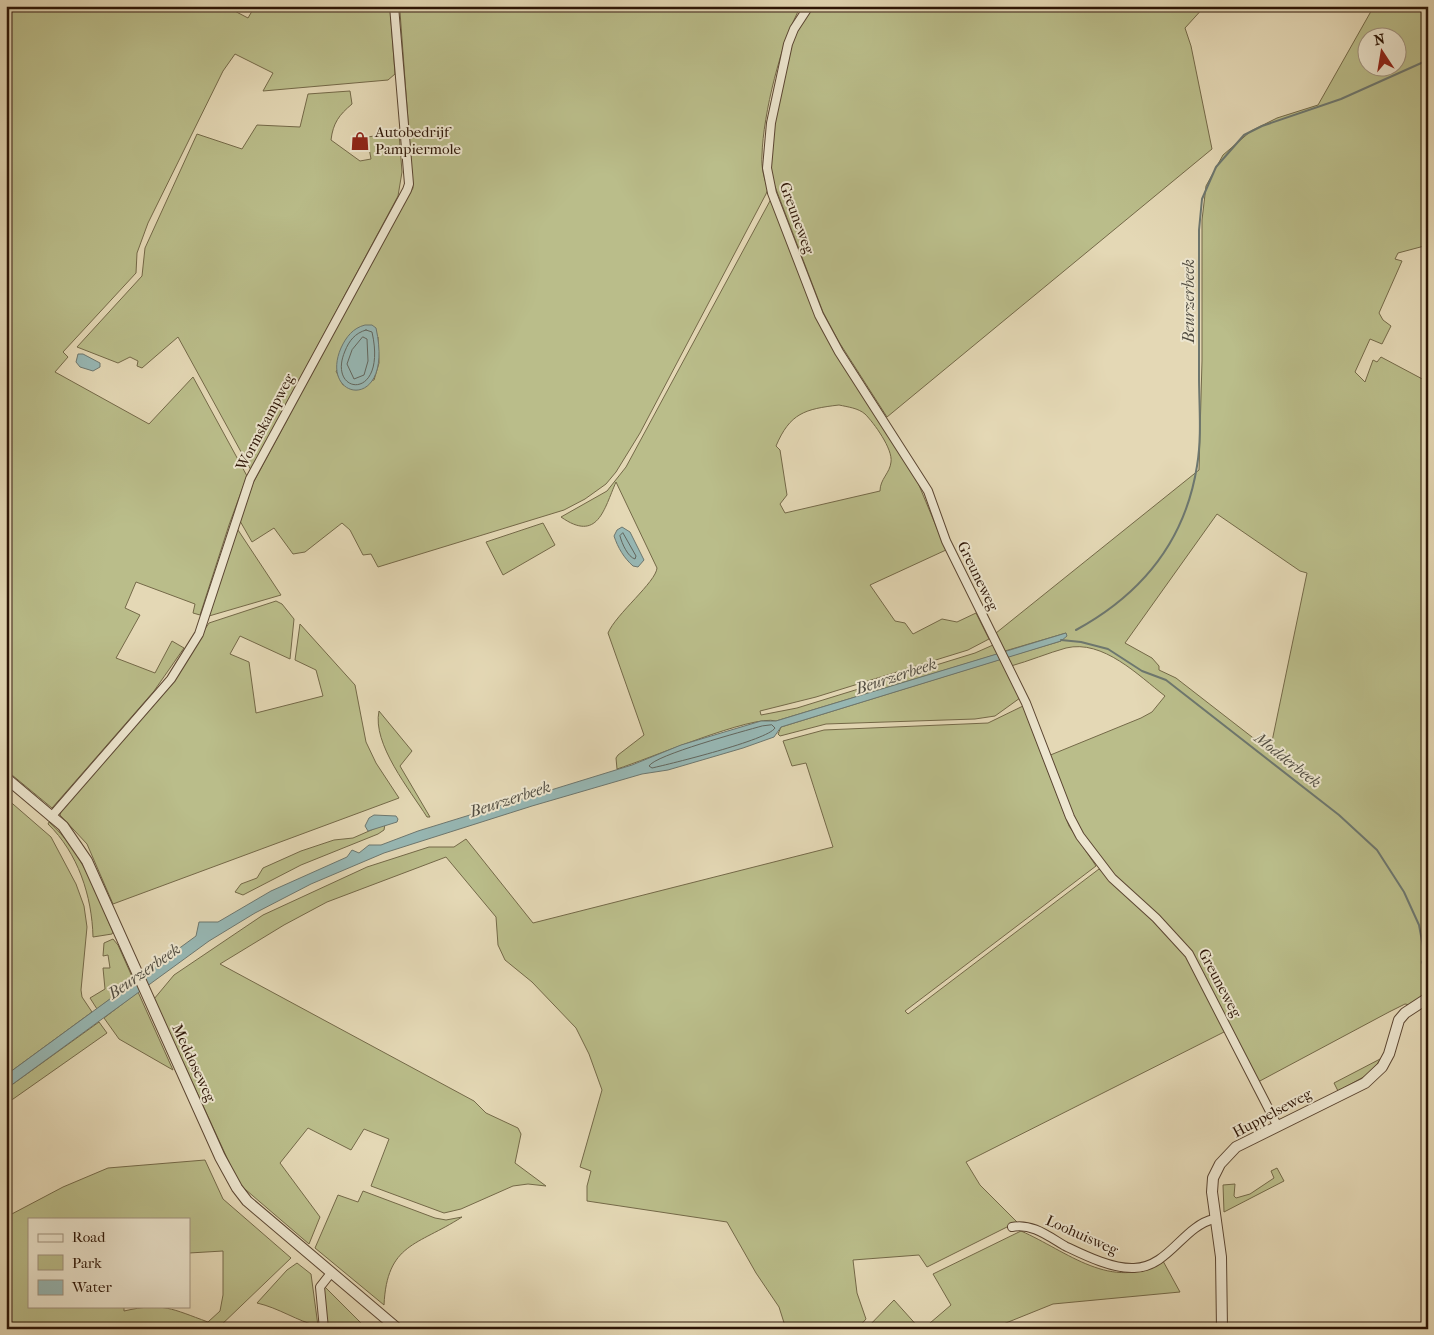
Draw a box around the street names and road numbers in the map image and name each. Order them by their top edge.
street label: Greuneweg [776,180,819,257]
street label: Wormskampweg [231,370,298,474]
street label: Greuneweg [953,538,1003,615]
street label: Greuneweg [1194,946,1246,1021]
street label: Meddoseweg [168,1021,220,1106]
street label: Huppelseweg [1229,1084,1316,1141]
street label: Loohuisweg [1043,1211,1122,1259]

